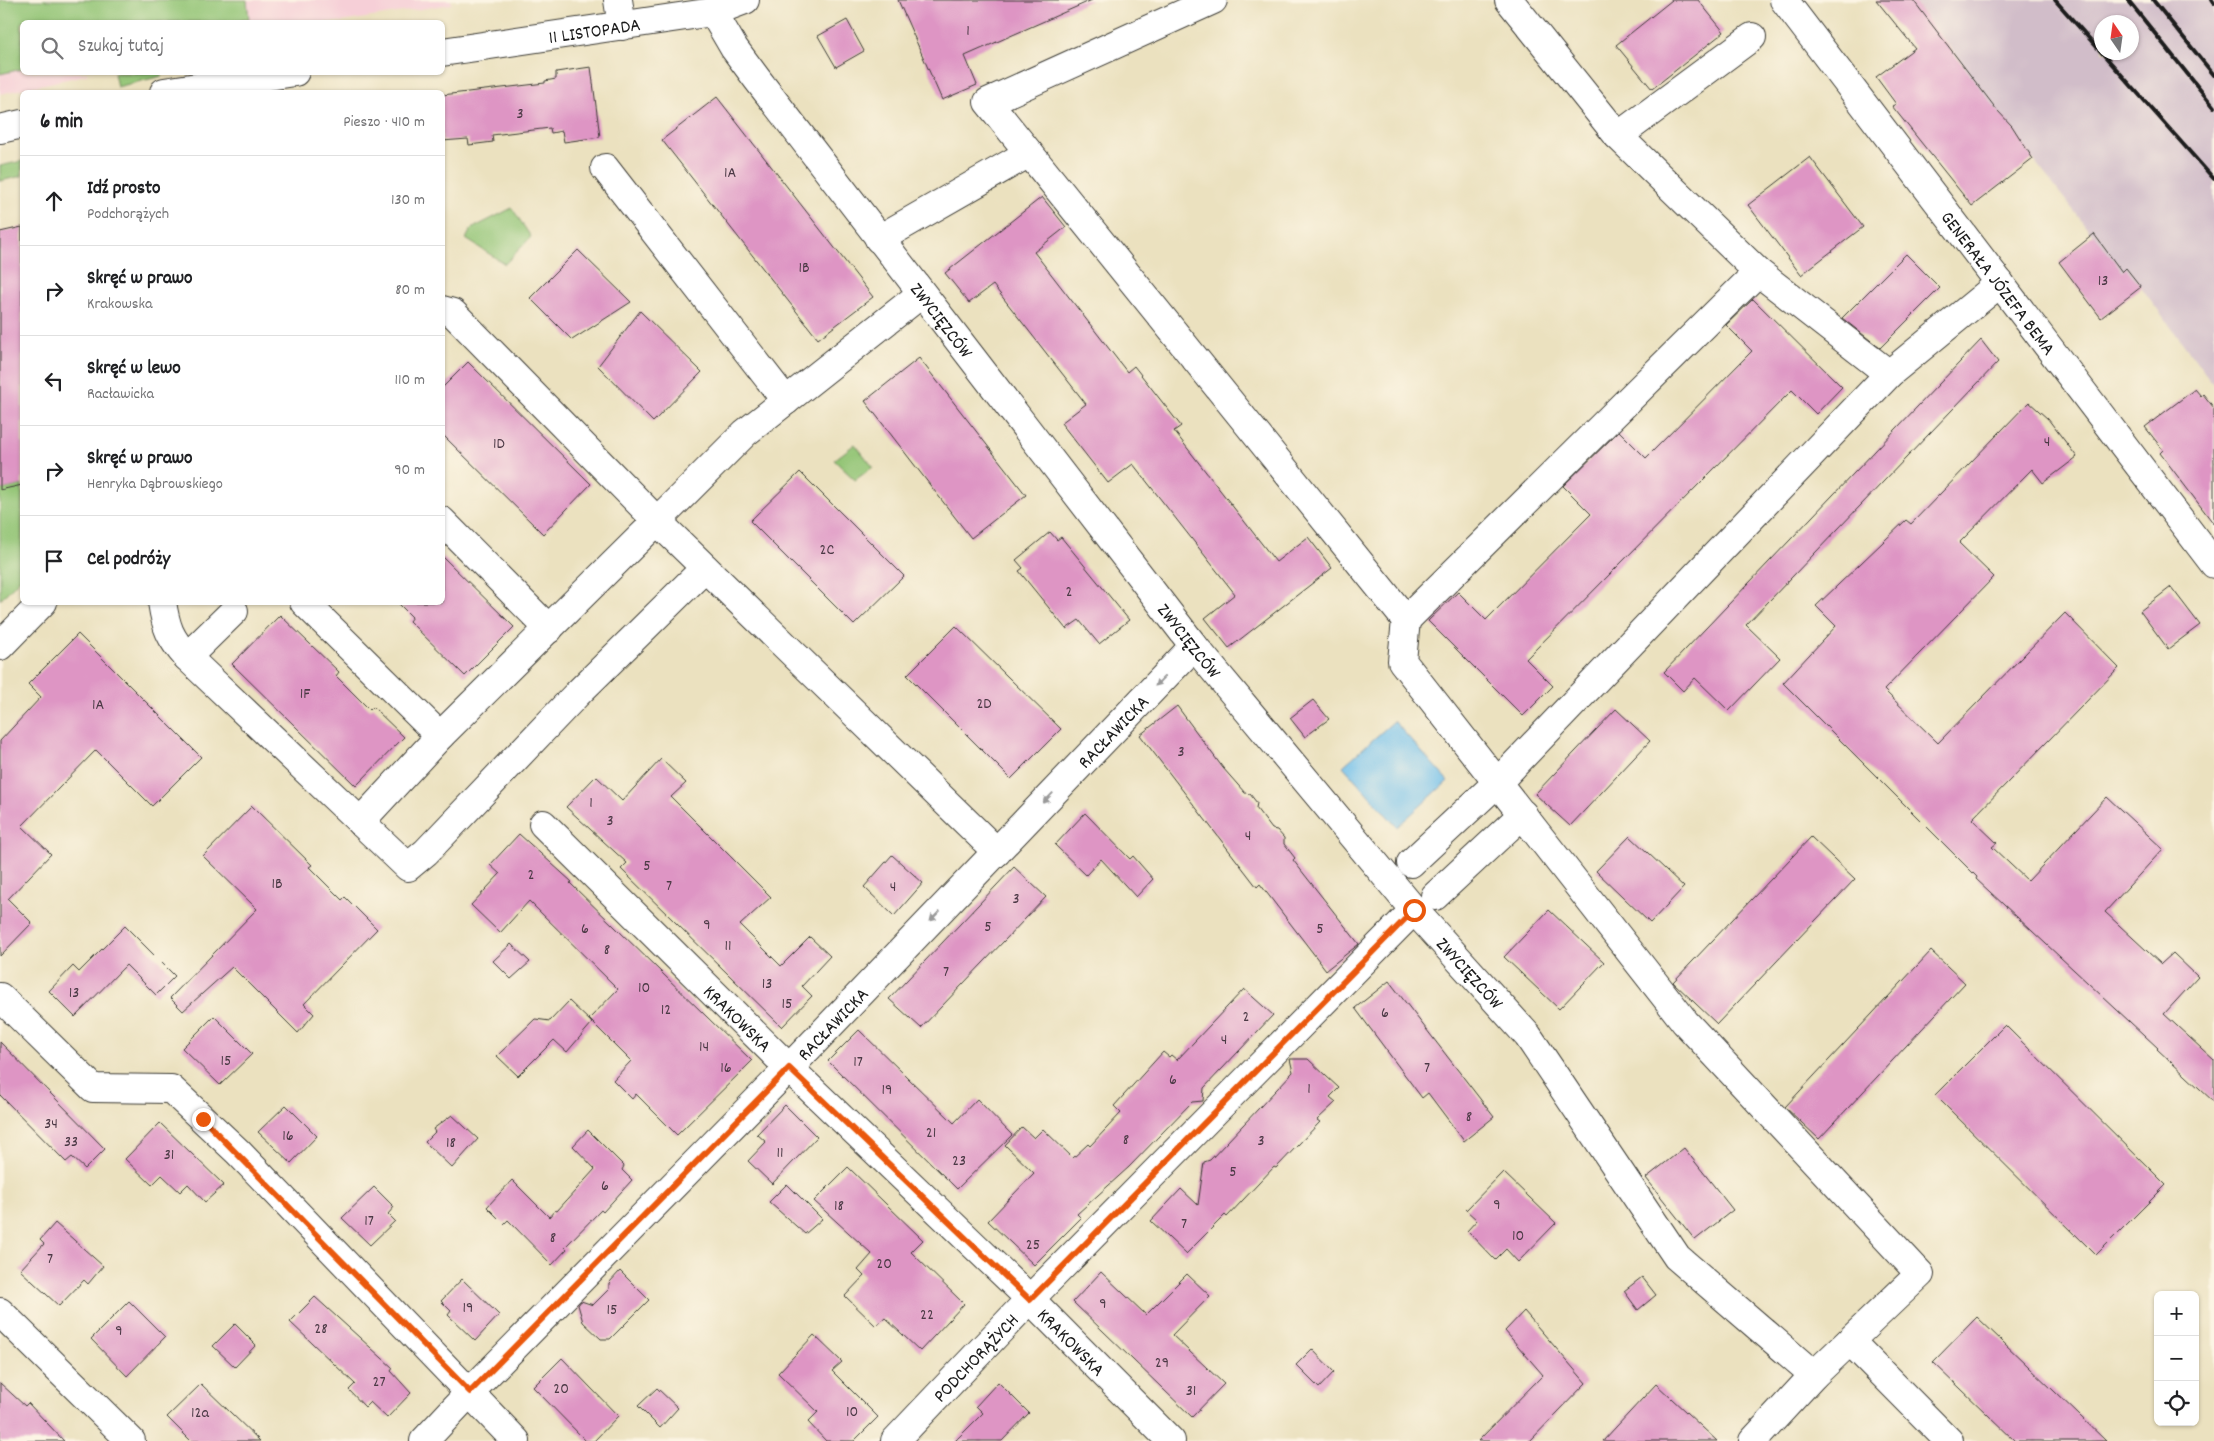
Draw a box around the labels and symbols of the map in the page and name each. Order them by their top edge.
street label: 11 LISTOPADA [547,13,643,53]
north arrow [2094,15,2139,60]
house number: 1 [966,20,970,43]
house number: 3 [516,103,524,126]
house number: 1A [724,162,736,185]
street label: GENERAŁA JÓZEFA BEMA [1933,207,2060,362]
house number: 1B [798,257,810,280]
house number: 13 [2098,270,2108,293]
street label: ZWYCIĘZCÓW [902,278,978,365]
house number: 4 [2044,431,2050,454]
house number: 1D [493,433,505,456]
house number: 2C [820,539,835,562]
house number: 2 [1066,581,1073,604]
street label: ZWYCIĘZCÓW [1149,599,1226,686]
one-way arrow [1154,675,1166,687]
house number: 1F [300,683,310,706]
street label: RACŁAWICKA [1073,691,1157,776]
house number: 2D [976,693,992,716]
house number: 1A [92,694,104,717]
house number: 3 [1177,741,1185,764]
house number: 1 [589,792,593,815]
one-way arrow [1042,792,1054,804]
house number: 3 [606,810,614,833]
house number: 4 [1245,825,1251,848]
house number: 5 [643,855,651,878]
house number: 2 [528,864,535,887]
house number: 1B [271,873,283,896]
house number: 7 [666,875,672,898]
house number: 4 [890,876,896,899]
house number: 3 [1012,888,1020,911]
route start [1403,899,1426,922]
one-way arrow [929,909,941,921]
house number: 9 [703,914,711,937]
house number: 5 [984,916,992,939]
house number: 6 [581,918,589,941]
house number: 5 [1316,918,1324,941]
street label: ZWYCIĘZCÓW [1428,933,1508,1017]
house number: 11 [724,935,732,958]
house number: 8 [604,939,610,962]
house number: 7 [943,961,949,984]
house number: 13 [762,973,772,996]
house number: 10 [638,977,650,1000]
street label: KRAKOWSKA [696,980,776,1060]
house number: 13 [69,982,79,1005]
street label: RACŁAWICKA [793,983,876,1068]
house number: 15 [782,993,792,1016]
house number: 12 [661,999,671,1022]
house number: 6 [1381,1002,1389,1025]
house number: 2 [1243,1006,1250,1029]
house number: 4 [1221,1029,1227,1052]
house number: 14 [699,1036,709,1059]
house number: 15 [221,1050,231,1073]
house number: 17 [853,1051,863,1074]
house number: 16 [720,1057,732,1080]
house number: 7 [1424,1057,1430,1080]
house number: 6 [1169,1069,1177,1092]
house number: 1 [1307,1078,1311,1101]
house number: 19 [882,1079,892,1102]
house number: 8 [1466,1106,1472,1129]
route end [192,1108,215,1131]
house number: 34 [44,1113,58,1136]
house number: 21 [926,1122,936,1145]
house number: 16 [282,1125,294,1148]
house number: 8 [1123,1129,1129,1152]
house number: 3 [1257,1130,1265,1153]
house number: 33 [64,1131,78,1154]
house number: 18 [446,1132,456,1155]
house number: 11 [776,1142,784,1165]
house number: 31 [164,1144,174,1167]
house number: 23 [952,1150,966,1173]
house number: 5 [1229,1161,1237,1184]
house number: 6 [601,1175,609,1198]
house number: 9 [1493,1194,1501,1217]
house number: 18 [834,1195,844,1218]
house number: 17 [364,1210,374,1233]
house number: 7 [1181,1213,1187,1236]
house number: 10 [1512,1225,1524,1248]
house number: 8 [550,1227,556,1250]
house number: 25 [1026,1234,1040,1257]
house number: 7 [47,1248,53,1271]
house number: 20 [876,1253,892,1276]
house number: 9 [1099,1293,1107,1316]
house number: 19 [463,1297,473,1320]
house number: 15 [607,1299,617,1322]
house number: 22 [920,1304,934,1327]
street label: KRAKOWSKA [1029,1304,1110,1384]
street label: PODCHORĄŻYCH [929,1309,1026,1410]
house number: 28 [314,1318,328,1341]
house number: 9 [115,1320,123,1343]
house number: 29 [1155,1352,1169,1375]
house number: 27 [372,1371,386,1394]
house number: 20 [553,1378,569,1401]
house number: 31 [1186,1380,1196,1403]
house number: 10 [846,1401,858,1424]
house number: 12a [191,1402,209,1425]

